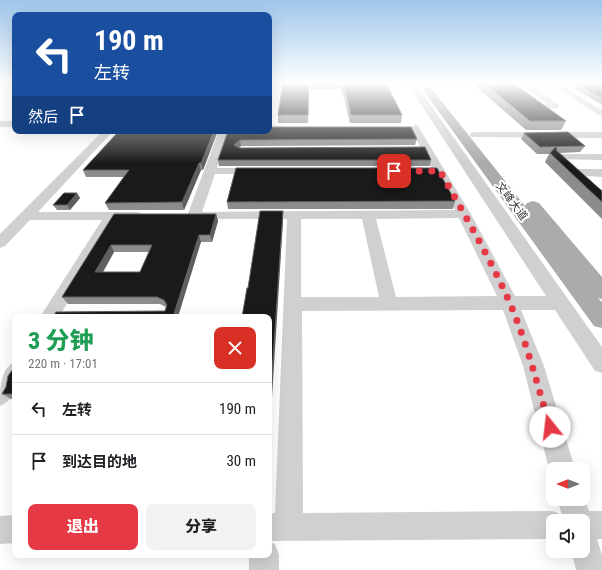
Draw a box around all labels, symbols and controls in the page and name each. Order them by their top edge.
text: 190 m [94,24,164,57]
icon: left [28,28,80,80]
text: 左转 [94,62,130,83]
icon: arrive [66,104,88,126]
text: 然后 [28,108,58,126]
pin [377,154,411,188]
icon: arrive [383,160,405,182]
street label: 文峰大道 [493,180,530,223]
text: 3 分钟 [28,327,94,355]
button: close [214,327,256,369]
text: 220 m · 17:01 [28,356,98,371]
icon: left [28,398,50,420]
text: 190 m [219,400,256,418]
text: 左转 [62,401,92,419]
position arrow [529,406,571,448]
icon: arrive [28,450,50,472]
text: 30 m [226,452,256,470]
text: 到达目的地 [62,453,137,471]
north arrow [546,462,590,506]
map controls [546,462,590,558]
button: 退出 [28,504,138,550]
button: 分享 [146,504,256,550]
button: sound [546,514,590,558]

